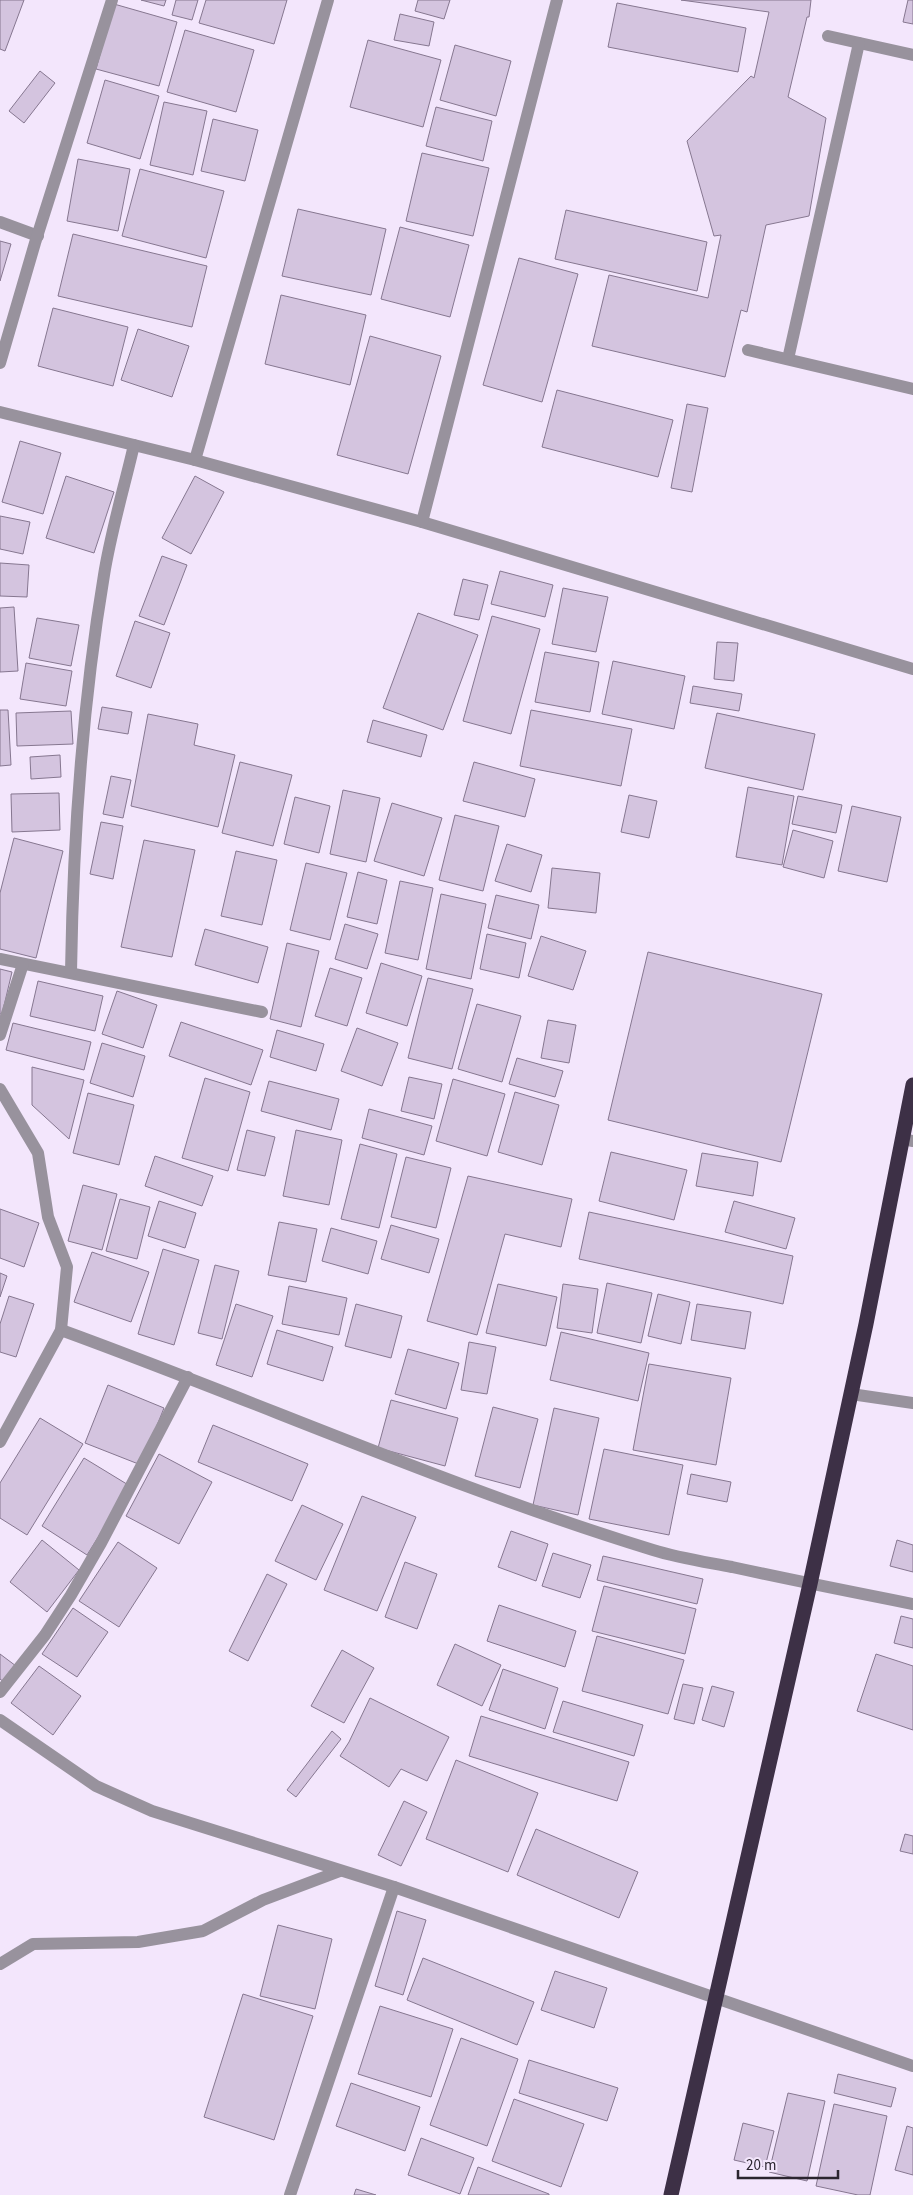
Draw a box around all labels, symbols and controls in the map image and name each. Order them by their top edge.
scale bar [738,2148,838,2180]
text: 20 m [746,2155,776,2176]

